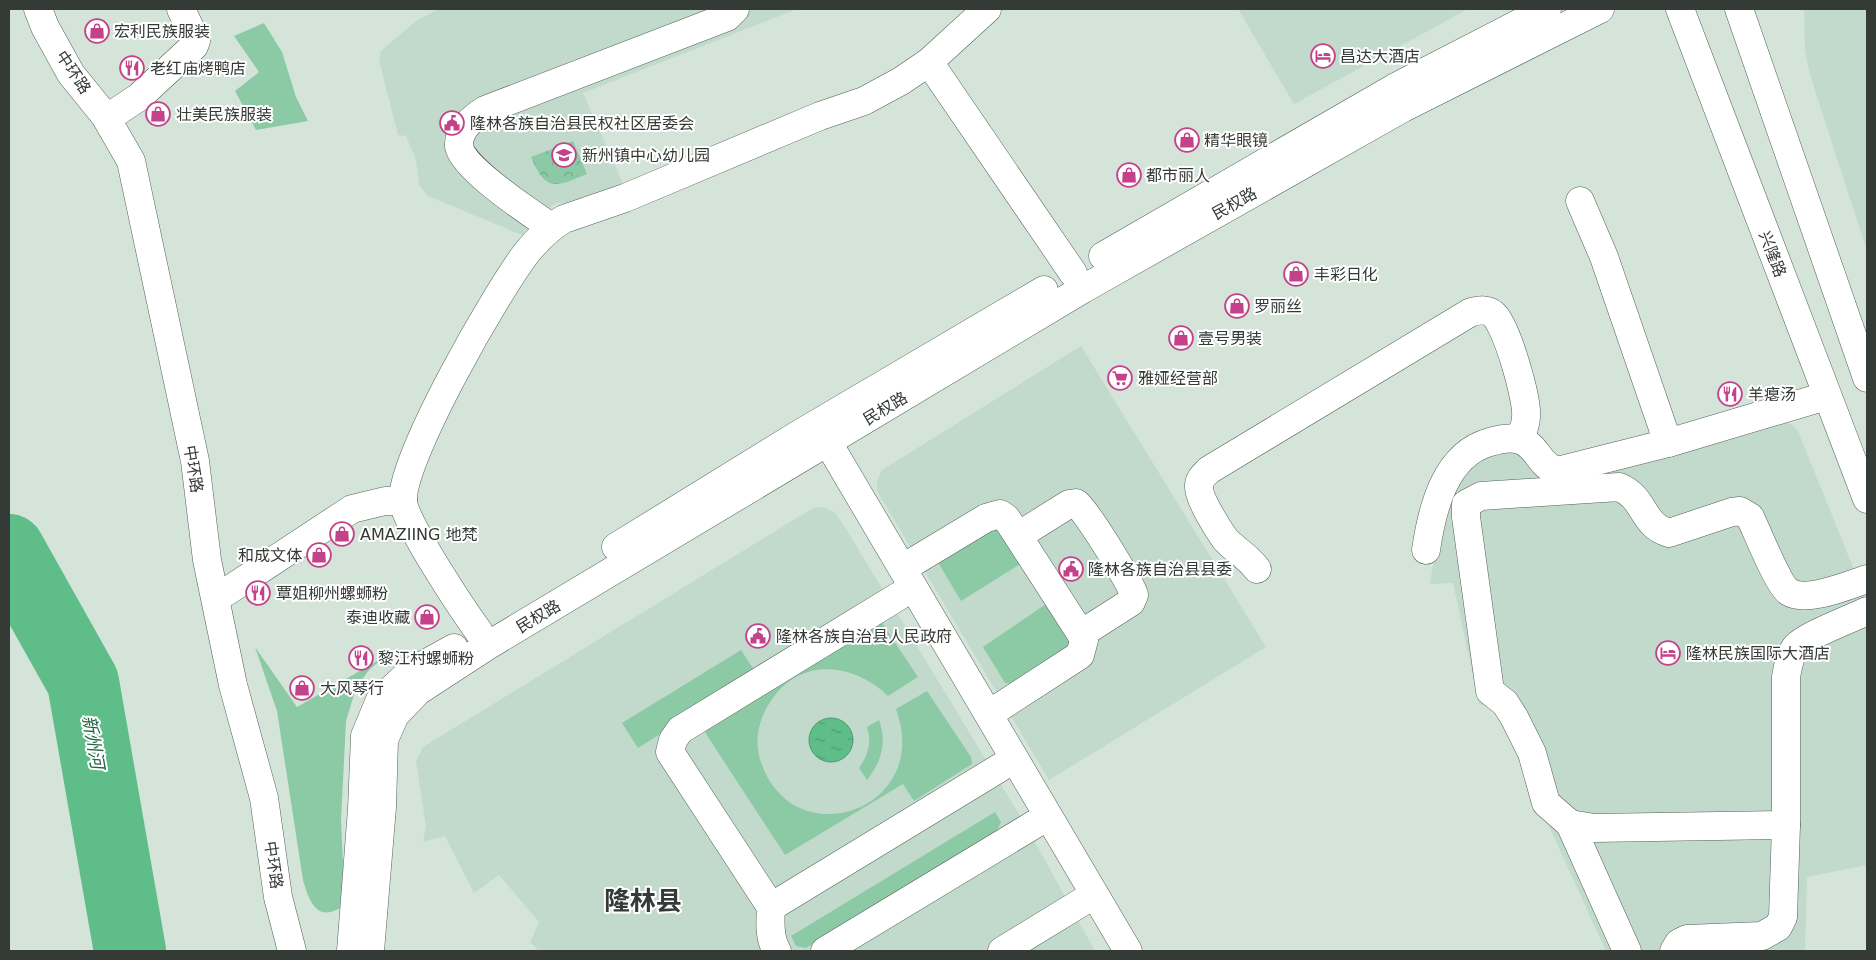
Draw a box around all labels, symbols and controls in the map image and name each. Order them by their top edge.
shop icon: 宏利民族服装 [84,18,110,44]
place label: 宏利民族服装 [114,22,210,41]
hotel icon: 昌达大酒店 [1310,43,1336,69]
street label: 中环路 [52,47,95,97]
place label: 昌达大酒店 [1340,47,1420,66]
restaurant icon: 老红庙烤鸭店 [119,55,145,81]
place label: 老红庙烤鸭店 [150,59,246,78]
shop icon: 壮美民族服装 [145,101,171,127]
place label: 壮美民族服装 [176,105,272,124]
public building icon: 隆林各族自治县民权社区居委会 [439,110,465,136]
place label: 隆林各族自治县民权社区居委会 [470,114,694,133]
shop icon: 精华眼镜 [1174,127,1200,153]
place label: 精华眼镜 [1204,131,1268,150]
school or university icon: 新州镇中心幼儿园 [551,142,577,168]
place label: 新州镇中心幼儿园 [582,146,710,165]
shop icon: 都市丽人 [1116,162,1142,188]
place label: 都市丽人 [1146,166,1210,185]
street label: 民权路 [1209,183,1260,223]
street label: 兴隆路 [1755,228,1790,280]
shop icon: 丰彩日化 [1283,261,1309,287]
place label: 丰彩日化 [1314,265,1378,284]
shop icon: 罗丽丝 [1224,293,1250,319]
place label: 罗丽丝 [1254,297,1302,316]
shop icon: 壹号男装 [1168,325,1194,351]
place label: 壹号男装 [1198,329,1262,348]
supermarket icon: 雅娅经营部 [1107,365,1133,391]
place label: 雅娅经营部 [1138,369,1218,388]
restaurant icon: 羊瘪汤 [1717,381,1743,407]
place label: 羊瘪汤 [1748,385,1796,404]
street label: 民权路 [860,388,911,429]
street label: 中环路 [180,444,207,494]
shop icon: AMAZIING 地梵 [329,521,355,547]
place label: AMAZIING 地梵 [360,525,478,544]
shop icon: 和成文体 [306,542,332,568]
place label: 和成文体 [238,546,302,565]
public building icon: 隆林各族自治县县委 [1058,556,1084,582]
place label: 隆林各族自治县县委 [1088,560,1232,579]
restaurant icon: 覃姐柳州螺蛳粉 [245,580,271,606]
place label: 覃姐柳州螺蛳粉 [276,584,388,603]
street label: 民权路 [513,596,564,637]
shop icon: 泰迪收藏 [414,604,440,630]
place label: 泰迪收藏 [346,608,410,627]
public building icon: 隆林各族自治县人民政府 [745,623,771,649]
place label: 隆林各族自治县人民政府 [776,627,952,646]
hotel icon: 隆林民族国际大酒店 [1655,640,1681,666]
place label: 隆林民族国际大酒店 [1686,644,1830,663]
restaurant icon: 黎江村螺蛳粉 [348,645,374,671]
place label: 黎江村螺蛳粉 [378,649,474,668]
shop icon: 大风琴行 [289,675,315,701]
place label: 大风琴行 [320,679,384,698]
water label: 新州河 [78,714,109,773]
street label: 中环路 [261,840,286,890]
district label: 隆林县 [604,886,682,916]

